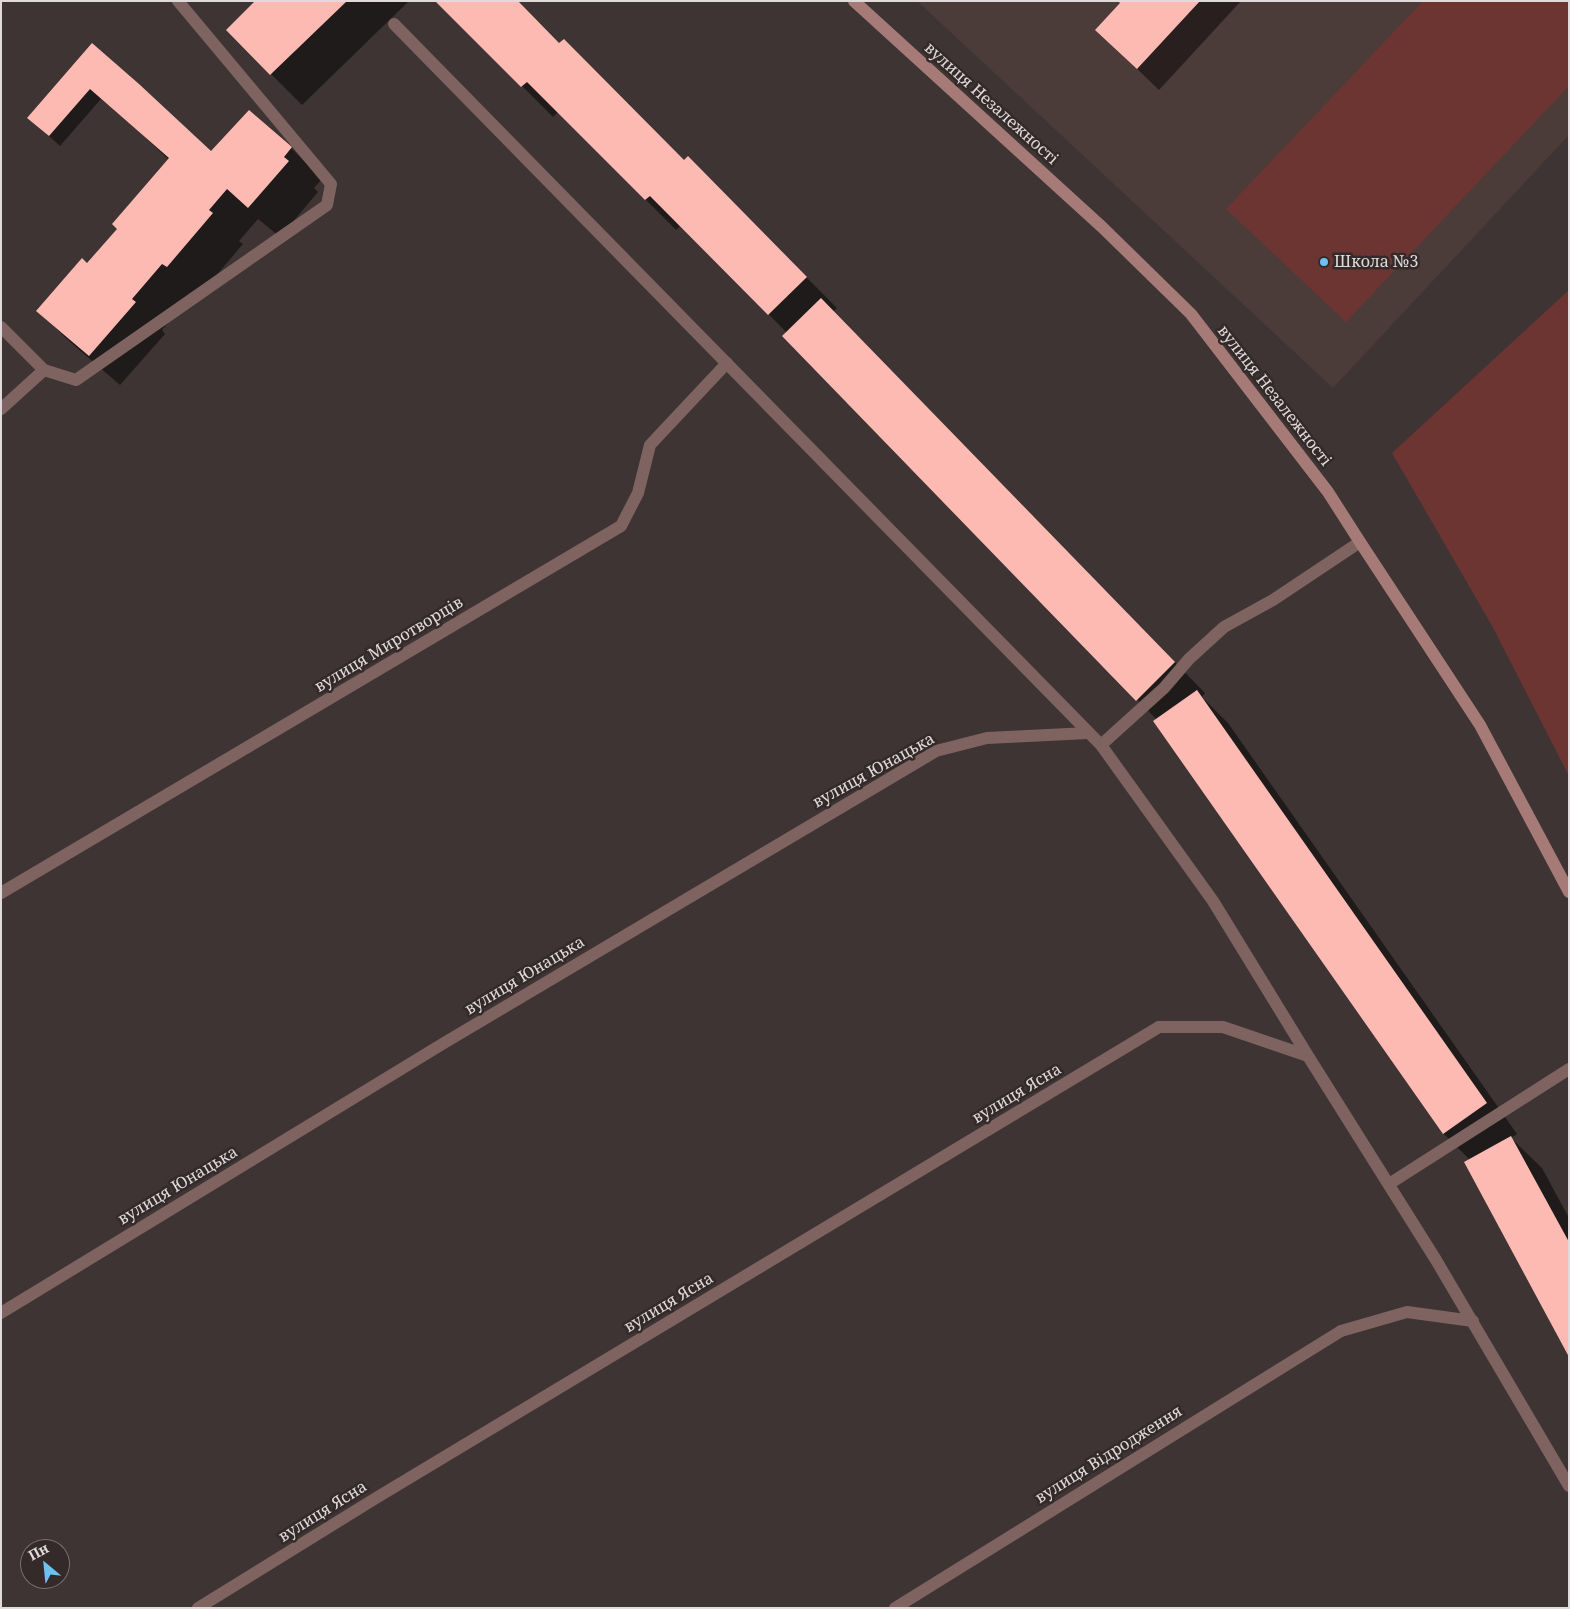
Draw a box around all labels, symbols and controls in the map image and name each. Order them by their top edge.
street label: вулиця Незалежності [920,39,1062,169]
place label: Школа №3 [1334,252,1418,272]
marker: Школа №3 [1318,256,1330,268]
street label: вулиця Незалежності [1213,322,1335,470]
street label: вулиця Миротворців [311,593,467,697]
street label: вулиця Юнацька [810,730,938,812]
street label: вулиця Юнацька [462,933,588,1019]
street label: вулиця Ясна [969,1060,1065,1128]
street label: вулиця Юнацька [115,1143,241,1229]
street label: вулиця Ясна [621,1269,717,1337]
street label: вулиця Відродження [1032,1402,1186,1508]
street label: вулиця Ясна [275,1477,371,1547]
text: Пн [25,1538,52,1564]
north arrow [20,1539,70,1589]

